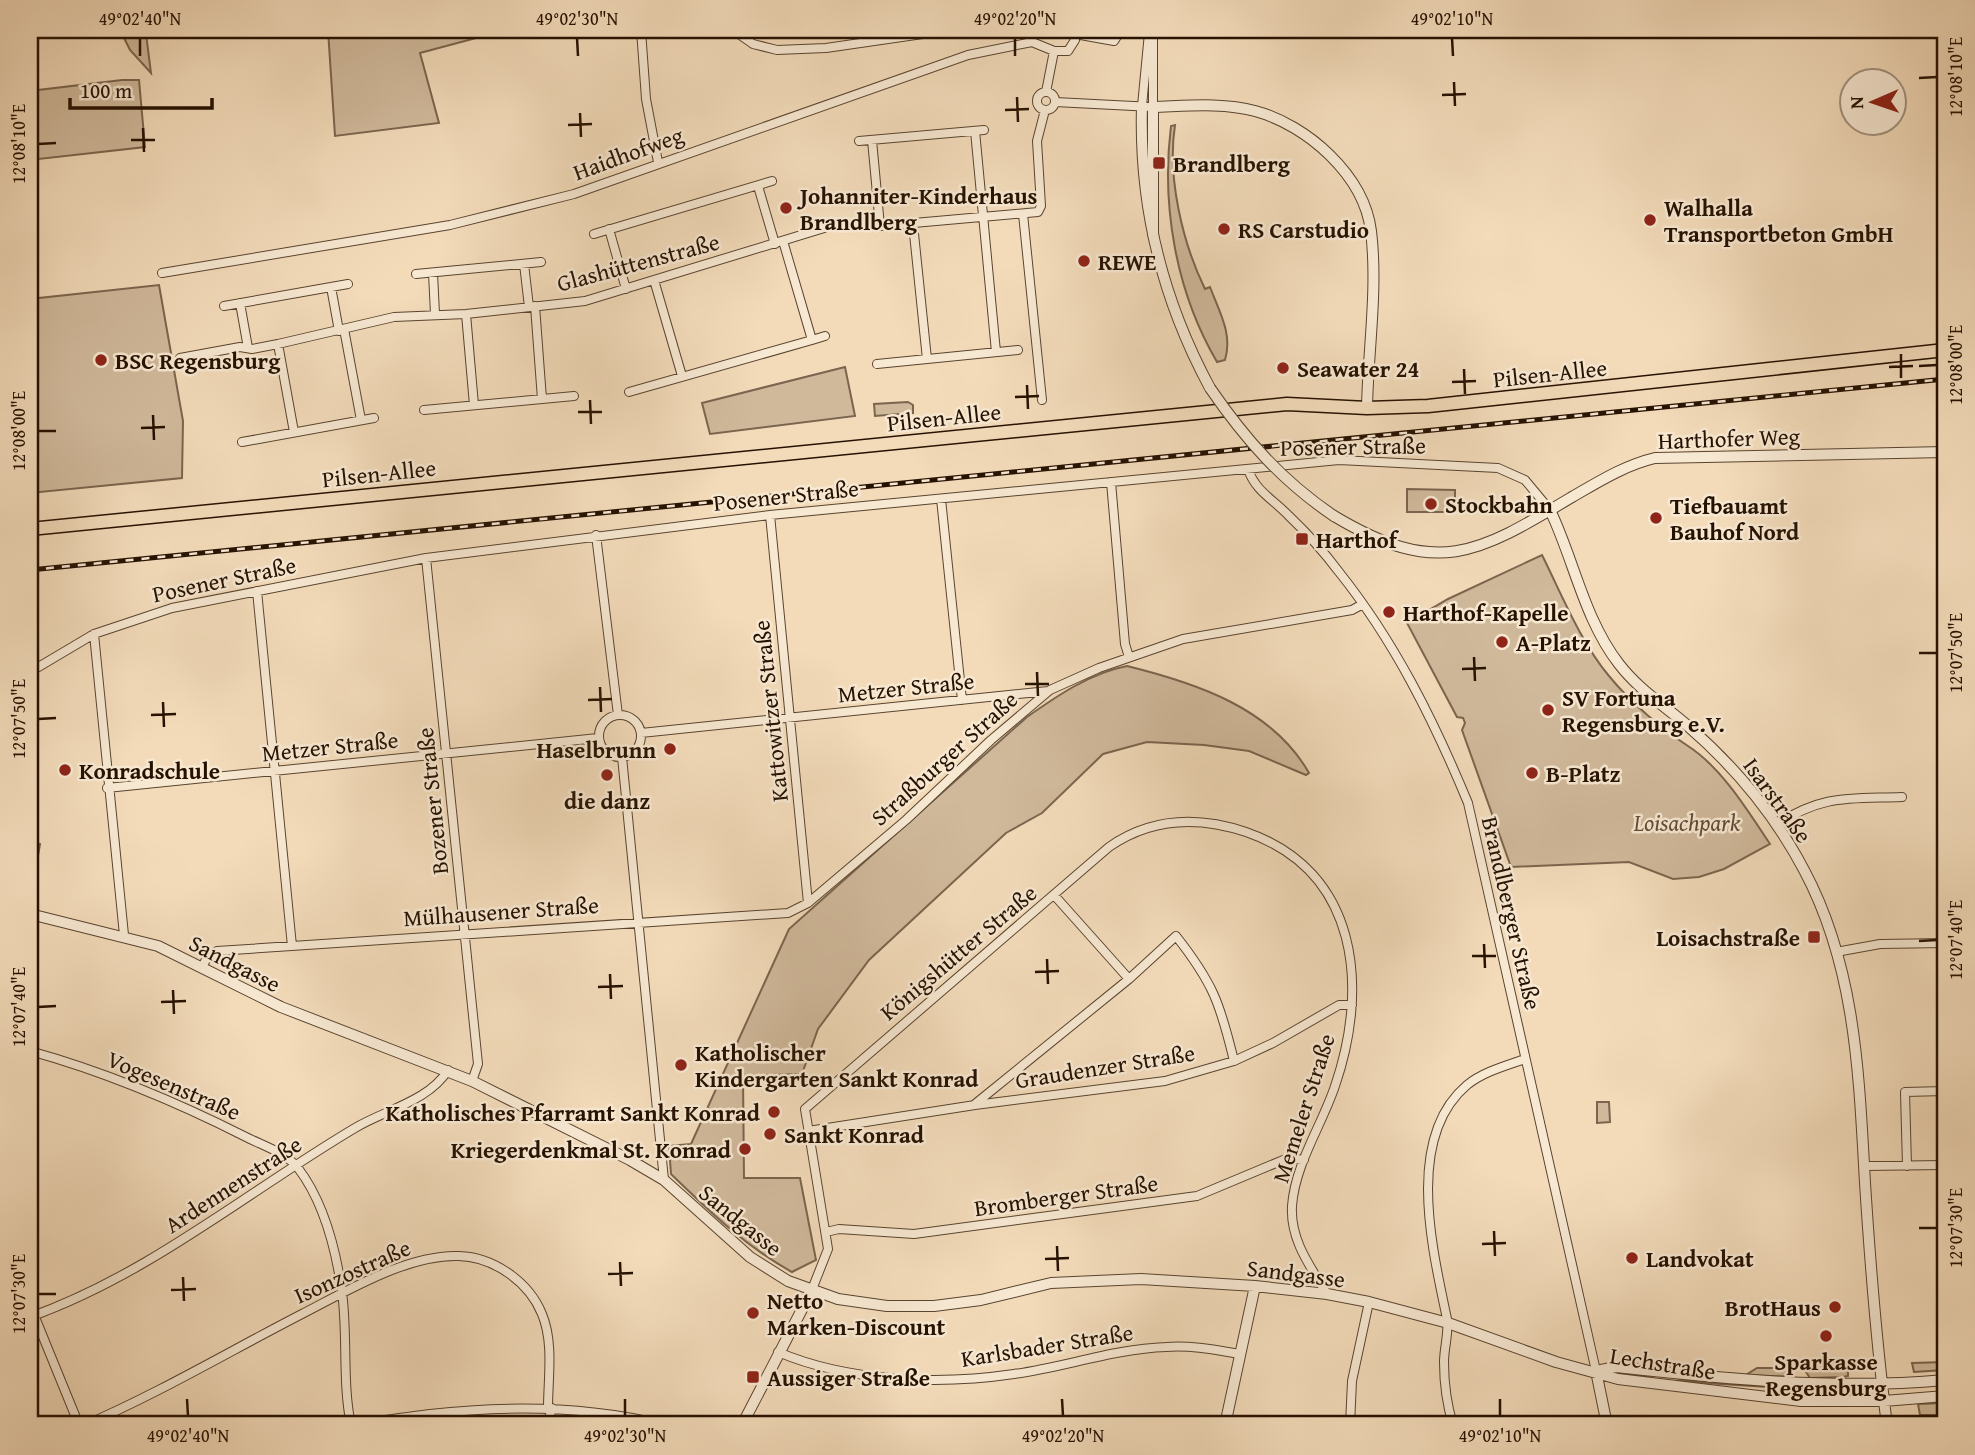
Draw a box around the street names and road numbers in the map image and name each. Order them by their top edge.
street label: Haidhofweg [568,118,688,188]
street label: Glashüttenstraße [553,224,723,300]
street label: Pilsen-Allee [1491,351,1609,395]
street label: Pilsen-Allee [885,395,1003,439]
street label: Harthofer Weg [1657,419,1801,457]
street label: Posener Straße [1280,428,1426,464]
street label: Pilsen-Allee [320,451,438,495]
street label: Posener Straße [712,471,860,519]
street label: Posener Straße [149,548,299,610]
street label: Kattowitzer Straße [744,619,796,803]
street label: Metzer Straße [836,663,976,711]
street label: Straßburger Straße [863,683,1025,833]
street label: Metzer Straße [260,722,400,770]
street label: Bozener Straße [408,726,456,876]
street label: Isarstraße [1736,751,1820,849]
street label: Brandlberger Straße [1474,813,1550,1013]
street label: Königshütter Straße [872,876,1044,1028]
street label: Mülhausener Straße [402,888,600,934]
street label: Sandgasse [184,926,286,1000]
street label: Memeler Straße [1263,1029,1343,1187]
street label: Graudenzer Straße [1013,1036,1197,1096]
street label: Vogesenstraße [102,1042,246,1128]
street label: Ardennenstraße [158,1127,308,1241]
street label: Bromberger Straße [972,1166,1160,1224]
street label: Sandgasse [692,1176,790,1264]
street label: Isonzostraße [289,1231,415,1311]
street label: Sandgasse [1245,1251,1347,1295]
street label: Karlsbader Straße [959,1315,1135,1375]
street label: Lechstraße [1608,1338,1718,1388]

